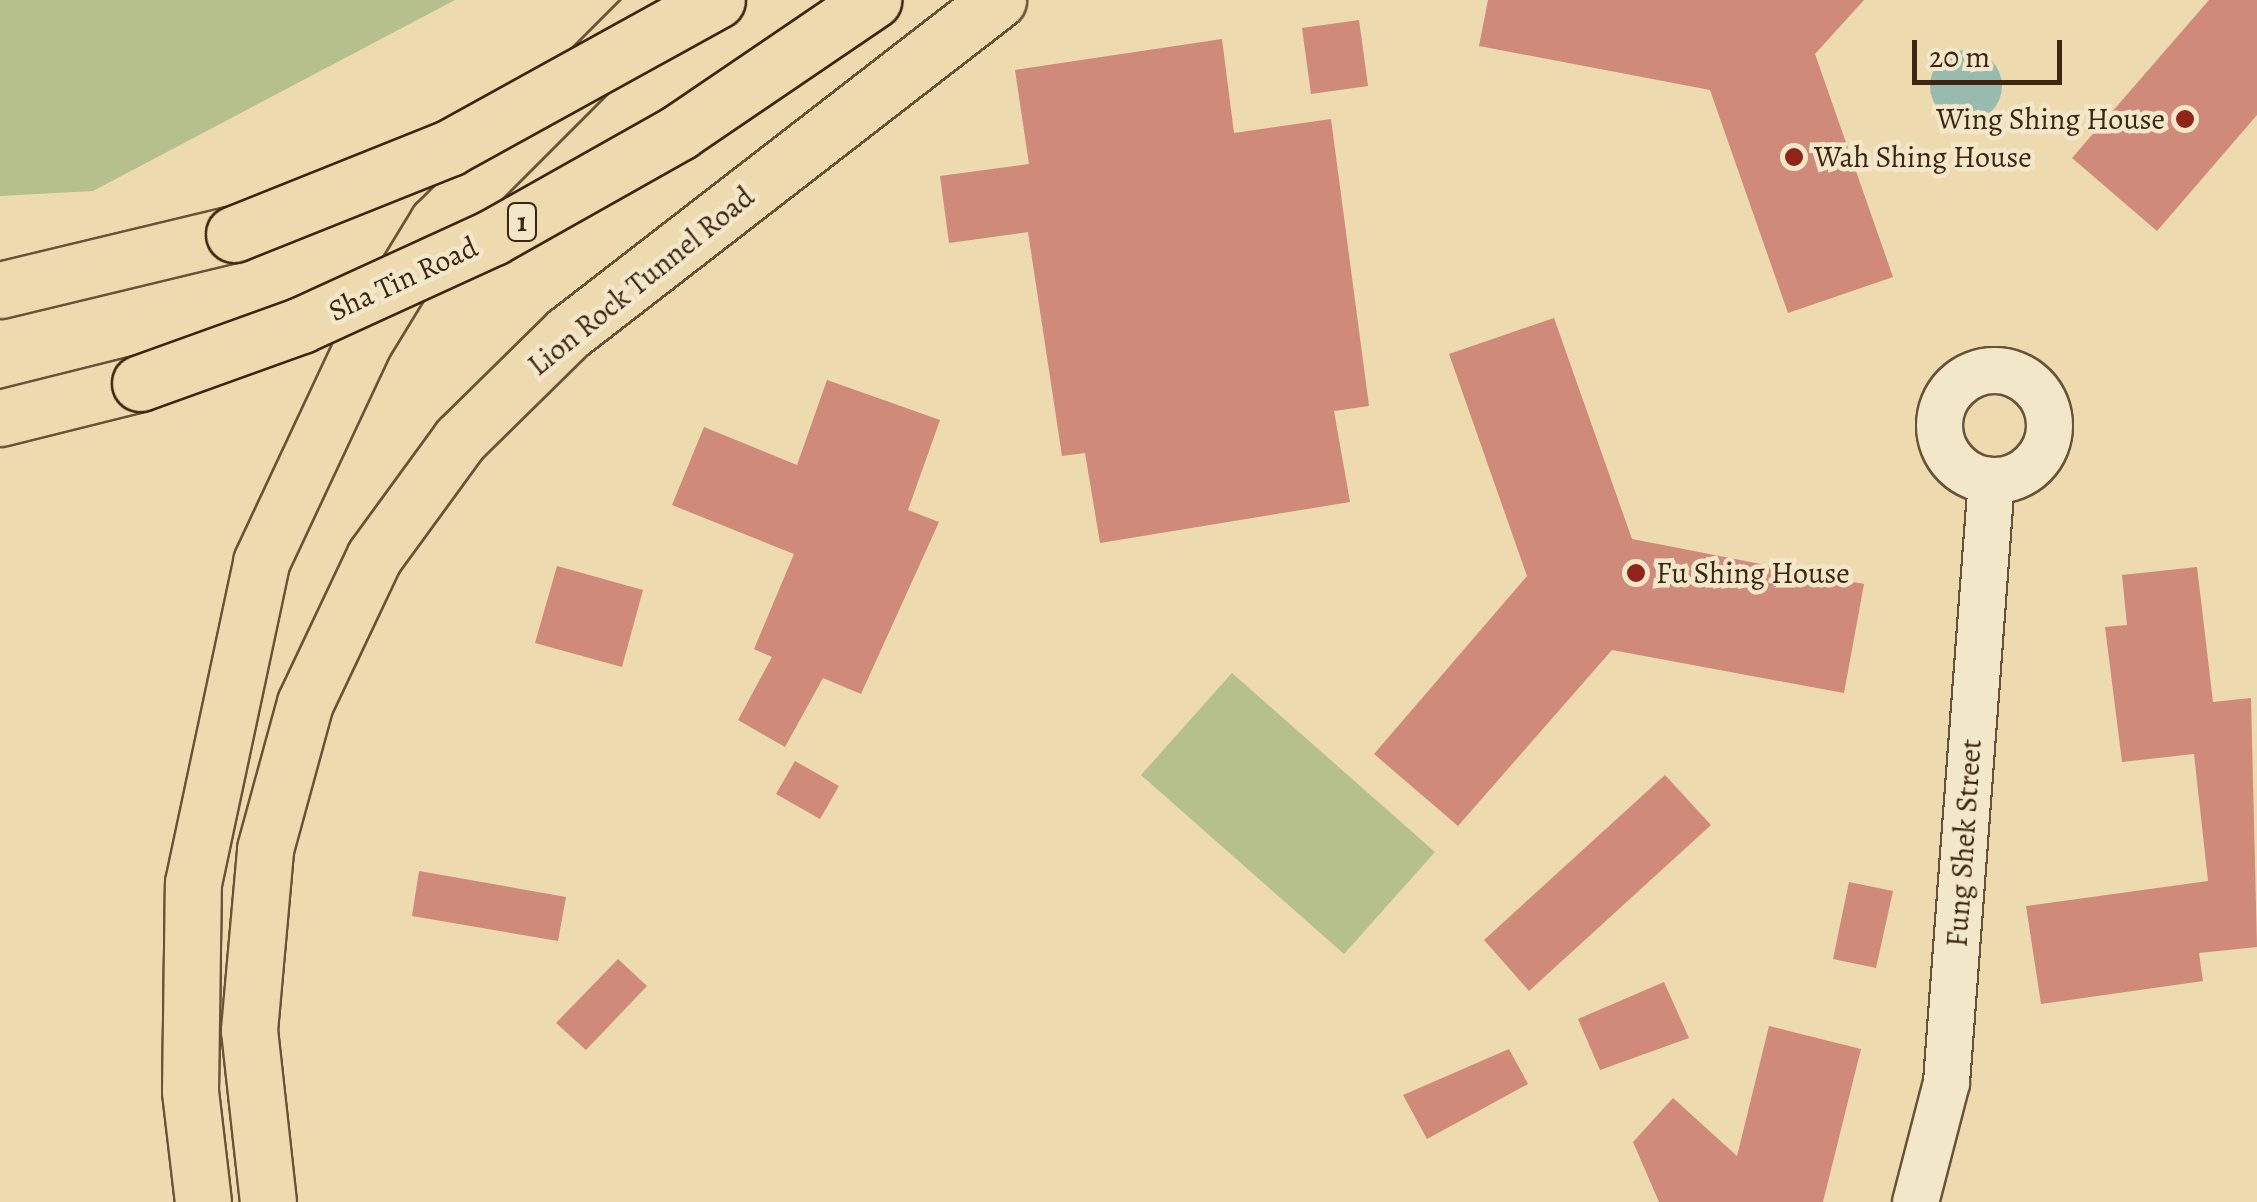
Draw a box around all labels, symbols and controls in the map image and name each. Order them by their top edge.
scale bar [1917,20,2067,82]
text: 20 m [1929,37,1990,77]
place label: Wing Shing House [1936,101,2165,137]
marker: Wing Shing House [2174,108,2196,130]
place label: Wah Shing House [1814,139,2032,175]
marker: Wah Shing House [1783,146,1805,168]
street label: Lion Rock Tunnel Road [521,179,761,383]
road number: 1 [504,199,540,245]
street label: Sha Tin Road [323,229,483,329]
place label: Fu Shing House [1656,555,1850,591]
marker: Fu Shing House [1625,562,1647,584]
street label: Fung Shek Street [1939,738,1989,948]

